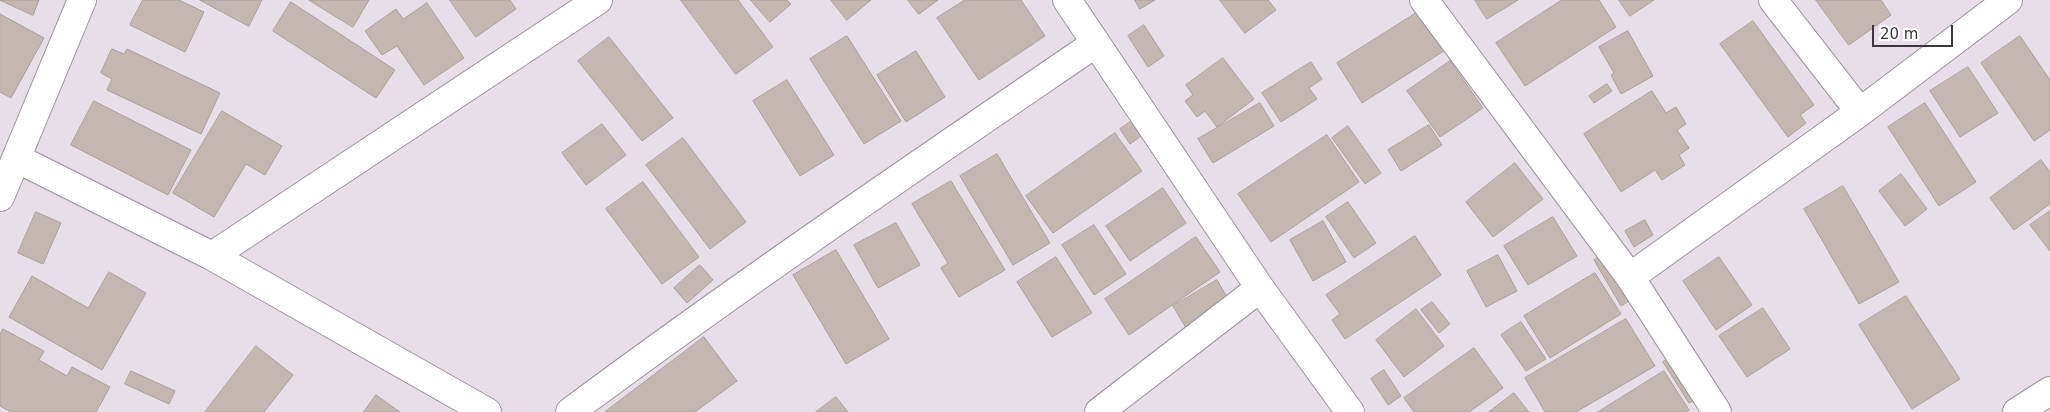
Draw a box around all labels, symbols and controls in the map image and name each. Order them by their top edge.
scale bar [1875,15,1956,47]
text: 20 m [1880,25,1918,43]

